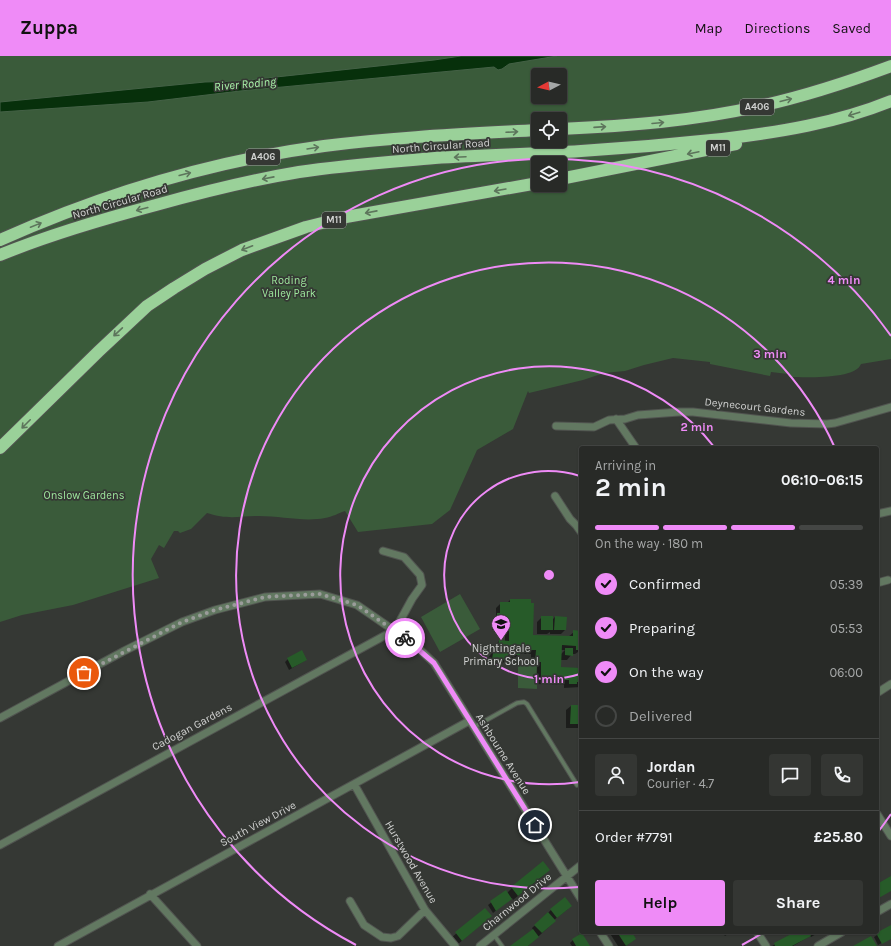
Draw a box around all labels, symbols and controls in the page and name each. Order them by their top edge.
text: Zuppa [20,17,78,39]
text: Map [695,20,723,37]
text: Directions [745,20,810,37]
text: Saved [832,20,871,37]
north arrow [531,68,567,104]
map controls [531,68,567,192]
water label: River Roding [213,74,278,94]
one-way arrow [779,96,792,103]
road number: A406 [740,99,774,115]
one-way arrow [848,110,860,118]
button: locate [531,112,567,148]
one-way arrow [651,119,664,126]
one-way arrow [593,124,606,131]
one-way arrow [505,128,518,135]
street label: North Circular Road [392,136,490,156]
road number: M11 [706,140,730,156]
one-way arrow [306,144,319,152]
road number: A406 [246,149,280,165]
one-way arrow [687,149,700,157]
one-way arrow [454,153,467,161]
button: layers [531,156,567,192]
one-way arrow [179,170,192,177]
one-way arrow [262,175,275,183]
street label: North Circular Road [71,182,169,222]
one-way arrow [493,186,506,194]
one-way arrow [135,205,148,213]
one-way arrow [365,208,378,216]
road number: M11 [322,212,346,228]
one-way arrow [29,220,41,228]
one-way arrow [241,245,253,253]
text: 4 min [828,273,860,287]
park label: Roding Valley Park [262,274,316,300]
one-way arrow [113,327,123,337]
text: 3 min [753,347,787,361]
street label: Deynecourt Gardens [704,395,806,419]
one-way arrow [21,419,31,429]
text: 2 min [680,420,714,434]
text: Arriving in [595,458,656,473]
text: 06:10–06:15 [781,471,863,489]
text: 2 min [595,472,667,503]
park label: Onslow Gardens [44,489,125,502]
text: On the way · 180 m [595,536,703,551]
centre of rings [542,568,556,582]
icon: check [595,573,617,595]
text: Confirmed [629,575,701,593]
text: 05:39 [830,577,863,592]
school or university icon: Nightingale Primary School [490,613,512,641]
icon: check [595,617,617,639]
courier [385,618,425,658]
text: Preparing [629,619,695,637]
text: 05:53 [830,621,863,636]
icon: bike [394,627,416,649]
place label: Nightingale Primary School [463,642,539,668]
pin [67,656,101,690]
icon: check [595,661,617,683]
icon: bag [73,662,95,684]
text: On the way [629,663,703,681]
text: 06:00 [829,665,863,680]
text: 1 min [534,672,564,686]
street label: Cadogan Gardens [150,700,234,754]
text: Delivered [629,707,693,725]
street label: Ashbourne Avenue [473,711,533,797]
button: person [595,754,637,796]
button: chat [769,754,811,796]
button: phone [821,754,863,796]
text: Jordan [647,758,695,776]
text: Courier · 4.7 [647,776,714,791]
street label: South View Drive [218,798,298,849]
pin [518,808,552,842]
icon: home [524,814,546,836]
street label: Hurstwood Avenue [382,818,440,906]
text: Order #7791 [595,828,673,846]
text: £25.80 [814,828,863,846]
street label: Charnwood Drive [480,870,554,934]
button: Help [595,880,725,926]
button: Share [733,880,863,926]

